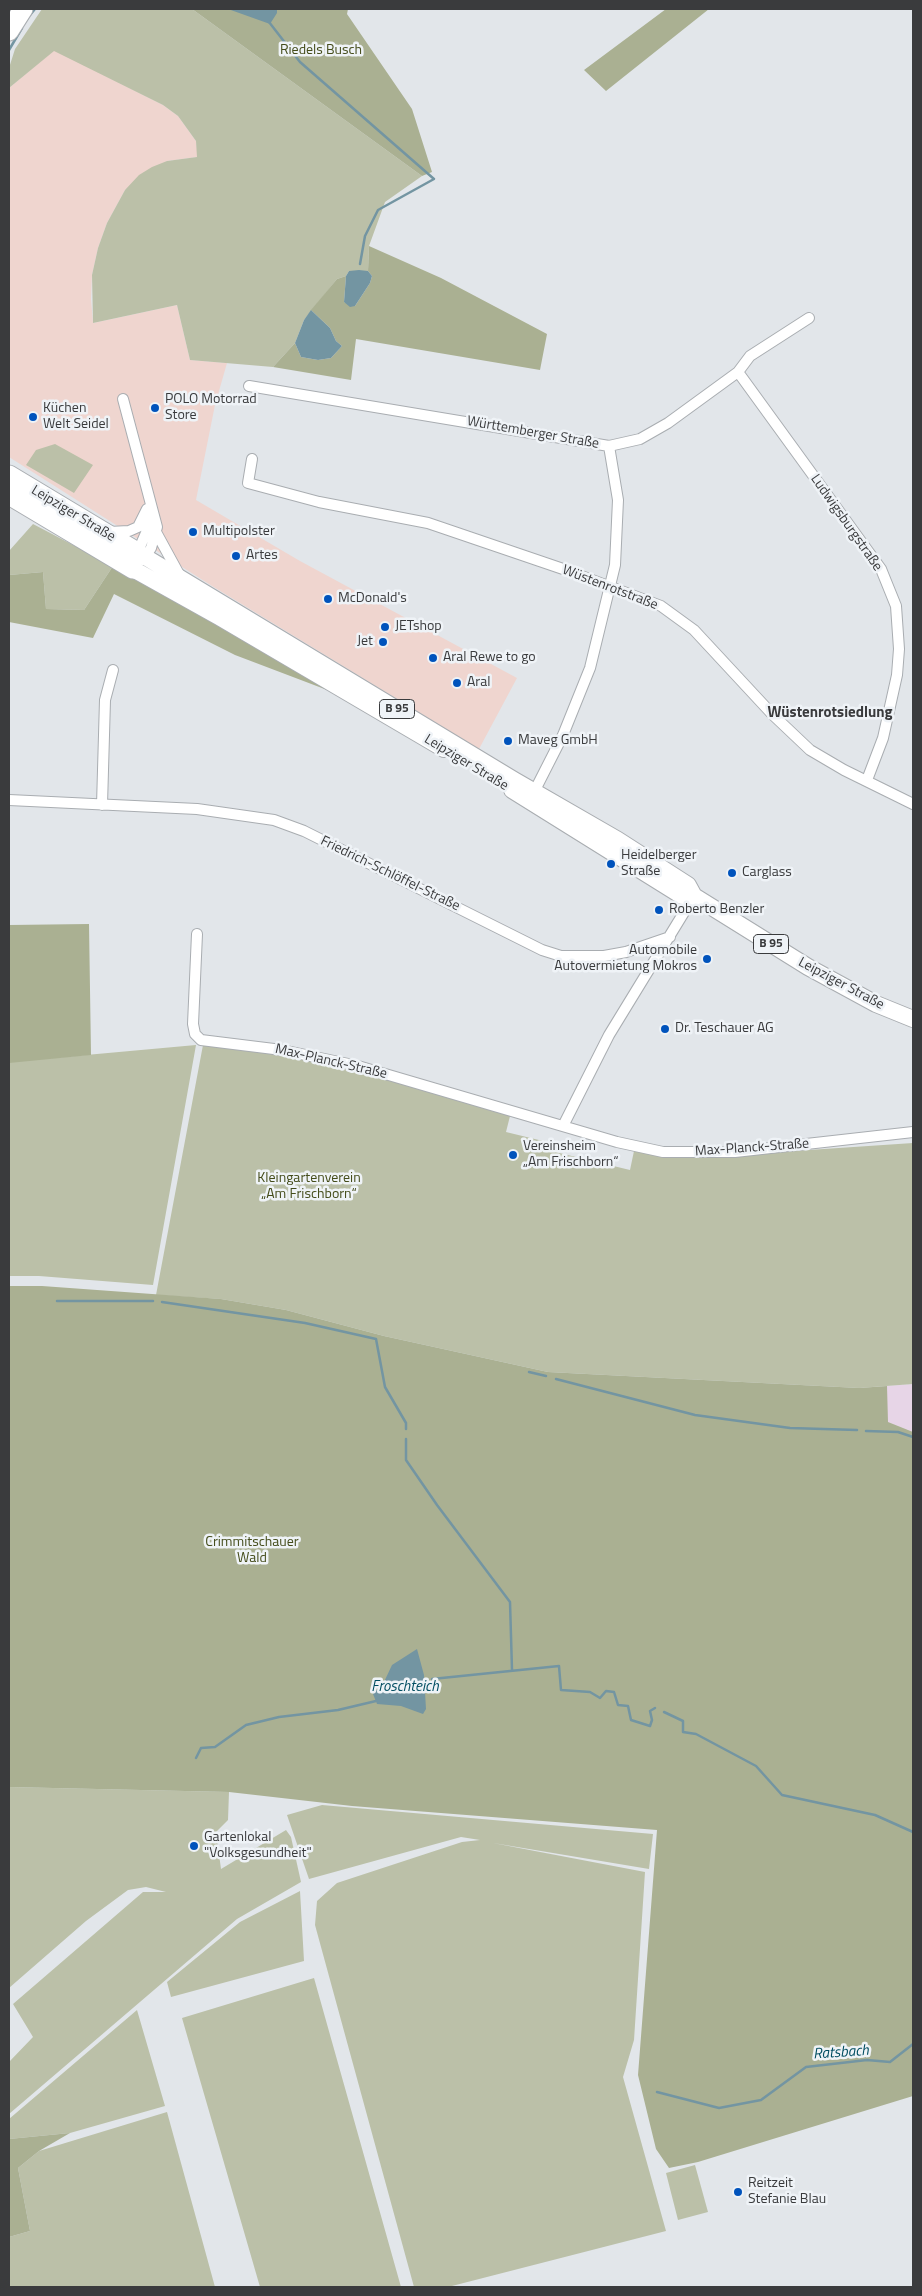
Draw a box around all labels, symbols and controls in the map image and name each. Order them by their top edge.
park label: Riedels Busch [280,43,362,59]
place label: POLO Motorrad Store [165,392,257,424]
place label: Küchen Welt Seidel [43,401,109,434]
marker: POLO Motorrad Store [149,402,161,414]
marker: Küchen Welt Seidel [27,411,39,423]
street label: Württemberger Straße [466,413,600,453]
street label: Ludwigsburgstraße [806,471,886,575]
street label: Leipziger Straße [28,482,118,546]
place label: Multipolster [203,524,275,540]
marker: Multipolster [187,526,199,538]
place label: Artes [246,548,278,564]
marker: Artes [230,550,242,562]
street label: Wüstenrotstraße [560,562,660,614]
place label: McDonald's [338,591,407,607]
marker: McDonald's [322,593,334,605]
place label: JETshop [395,619,442,635]
marker: JETshop [379,621,391,633]
place label: Jet [357,634,373,650]
marker: Jet [377,636,389,648]
place label: Aral Rewe to go [443,650,536,666]
marker: Aral Rewe to go [427,652,439,664]
place label: Aral [467,675,490,691]
marker: Aral [451,677,463,689]
road number: B 95 [380,700,414,719]
district label: Wüstenrotsiedlung [767,704,893,722]
street label: Leipziger Straße [421,731,511,795]
place label: Maveg GmbH [518,733,598,749]
marker: Maveg GmbH [502,735,514,747]
street label: Friedrich-Schlöffel-Straße [318,833,462,915]
place label: Heidelberger Straße [621,848,697,880]
marker: Heidelberger Straße [605,858,617,870]
place label: Carglass [742,865,792,881]
marker: Carglass [726,867,738,879]
place label: Roberto Benzler [669,902,764,918]
marker: Roberto Benzler [653,904,665,916]
road number: B 95 [754,934,788,954]
place label: Automobile Autovermietung Mokros [554,943,697,976]
marker: Automobile Autovermietung Mokros [701,953,713,965]
street label: Leipziger Straße [795,954,887,1014]
place label: Dr. Teschauer AG [675,1021,774,1037]
marker: Dr. Teschauer AG [659,1023,671,1035]
street label: Max-Planck-Straße [273,1041,389,1083]
street label: Max-Planck-Straße [694,1136,810,1160]
place label: Vereinsheim „Am Frischborn“ [523,1139,618,1172]
marker: Vereinsheim „Am Frischborn“ [507,1149,519,1161]
park label: Kleingartenverein „Am Frischborn“ [257,1171,361,1204]
park label: Crimmitschauer Wald [205,1535,299,1568]
water label: Froschteich [371,1678,439,1696]
place label: Gartenlokal "Volksgesundheit" [204,1830,312,1862]
marker: Gartenlokal "Volksgesundheit" [188,1840,200,1852]
water label: Ratsbach [813,2042,869,2064]
place label: Reitzeit Stefanie Blau [748,2176,826,2208]
marker: Reitzeit Stefanie Blau [732,2186,744,2198]

